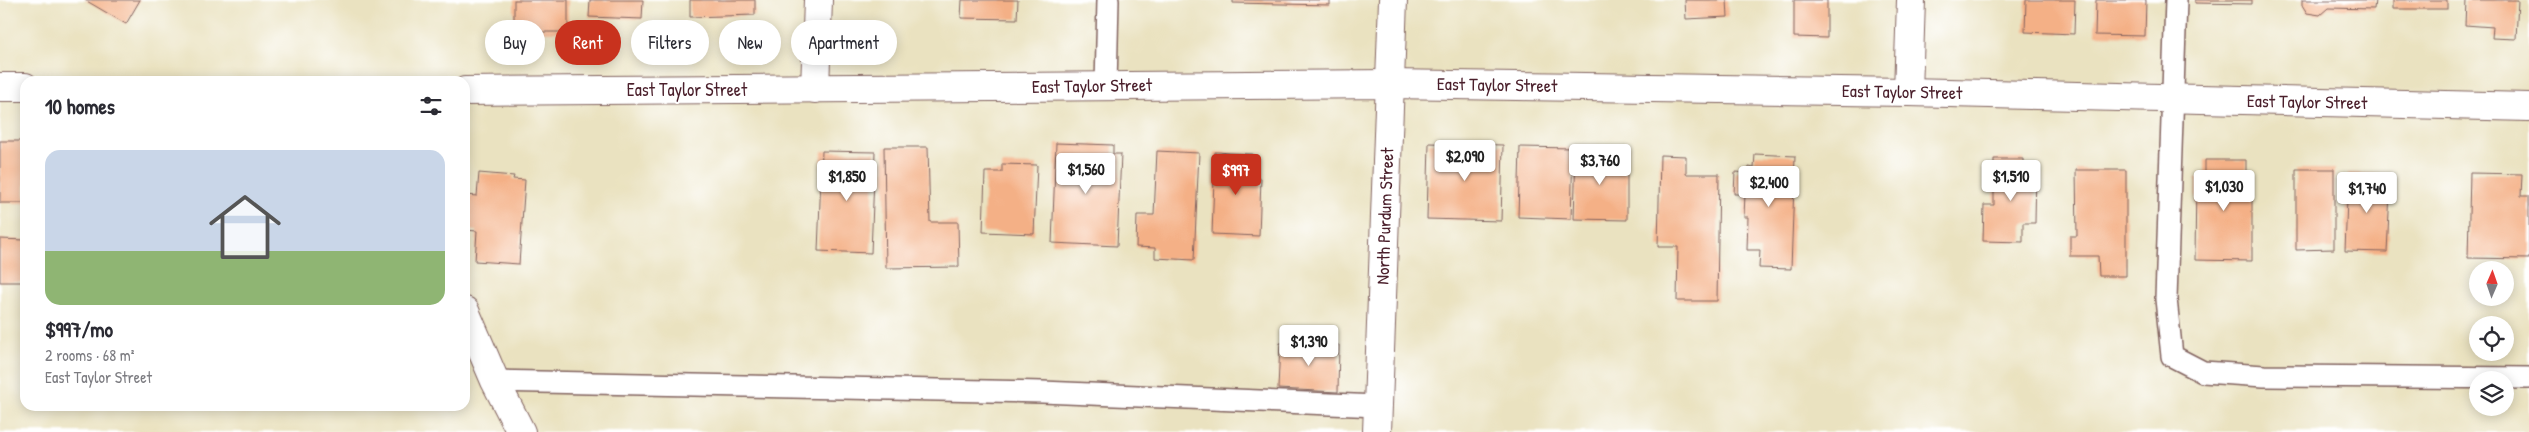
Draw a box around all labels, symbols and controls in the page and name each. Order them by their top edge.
chip: Buy [485,20,545,65]
chip: Rent [555,20,621,65]
chip: Filters [631,20,709,65]
chip: New [719,20,781,65]
chip: Apartment [791,20,897,65]
street label: East Taylor Street [1437,71,1558,98]
street label: East Taylor Street [1032,72,1153,99]
street label: East Taylor Street [627,77,748,102]
street label: East Taylor Street [1842,78,1963,105]
street label: East Taylor Street [2247,88,2368,115]
text: 10 homes [45,92,115,121]
icon: filters [417,92,445,120]
pin: $2,090 [1424,140,1506,182]
pin: $3,760 [1559,144,1641,186]
text: $2,090 [1445,145,1485,167]
street label: North Purdum Street [1370,146,1399,285]
text: $3,760 [1580,149,1620,171]
pin: $1,560 [1045,152,1127,195]
pin: $997 [1206,154,1266,196]
text: $1,560 [1067,158,1105,180]
text: $997 [1222,159,1250,181]
pin: $1,850 [806,160,888,202]
pin: $1,510 [1970,160,2052,202]
text: $1,850 [828,165,866,187]
text: $1,510 [1993,165,2029,187]
pin: $2,400 [1728,166,1810,208]
pin: $1,030 [2183,170,2265,212]
text: $2,400 [1749,171,1789,193]
pin: $1,740 [2326,172,2408,214]
text: $1,030 [2205,175,2243,197]
text: $1,740 [2348,177,2386,199]
icon: home [200,182,290,272]
north arrow [2469,261,2514,306]
map controls [2469,261,2514,416]
text: $997/mo [45,315,113,344]
button: locate [2469,316,2514,361]
pin: $1,390 [1268,324,1350,367]
text: $1,390 [1290,330,1328,352]
text: 2 rooms · 68 m² [45,344,134,366]
text: East Taylor Street [45,366,152,388]
button: layers [2469,371,2514,416]

